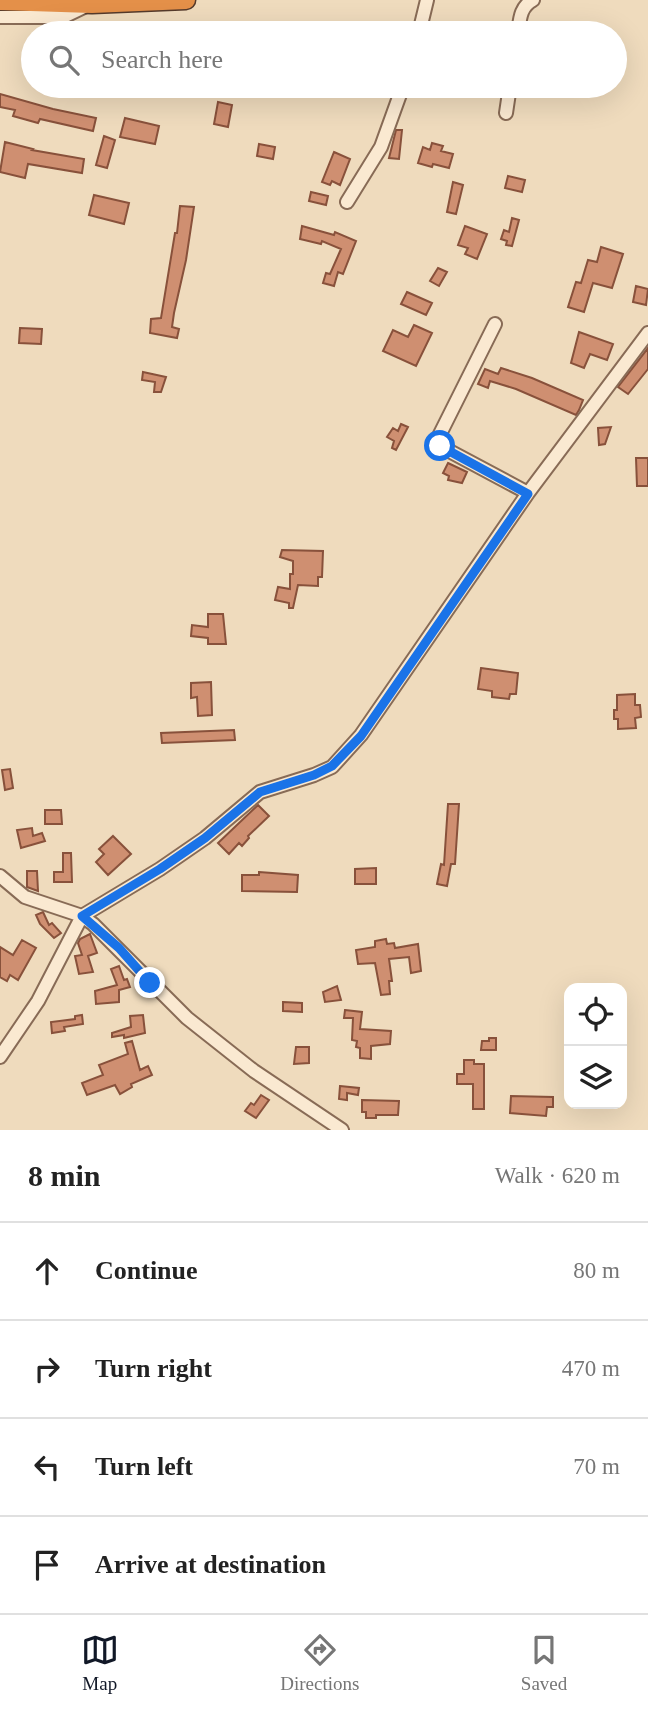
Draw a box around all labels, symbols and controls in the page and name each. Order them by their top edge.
search box [21,21,627,98]
icon: search [45,41,83,79]
text: Search here [101,45,223,74]
route start [424,430,455,461]
route end [134,967,165,998]
map controls [564,983,627,1109]
button: locate [564,983,627,1046]
button: layers [564,1046,627,1109]
text: 8 min [28,1159,101,1192]
text: Walk · 620 m [495,1163,620,1188]
icon: ahead [28,1252,66,1290]
text: Continue [95,1256,198,1285]
text: 80 m [573,1258,620,1283]
icon: right [28,1350,66,1388]
text: Turn right [95,1354,212,1383]
text: 470 m [562,1356,620,1381]
icon: left [28,1448,66,1486]
text: Turn left [95,1452,193,1481]
text: 70 m [573,1454,620,1479]
icon: arrive [28,1546,66,1584]
text: Arrive at destination [95,1550,326,1579]
tab: Map [81,1631,119,1695]
tab: Directions [280,1631,359,1695]
tab: Saved [521,1631,567,1695]

